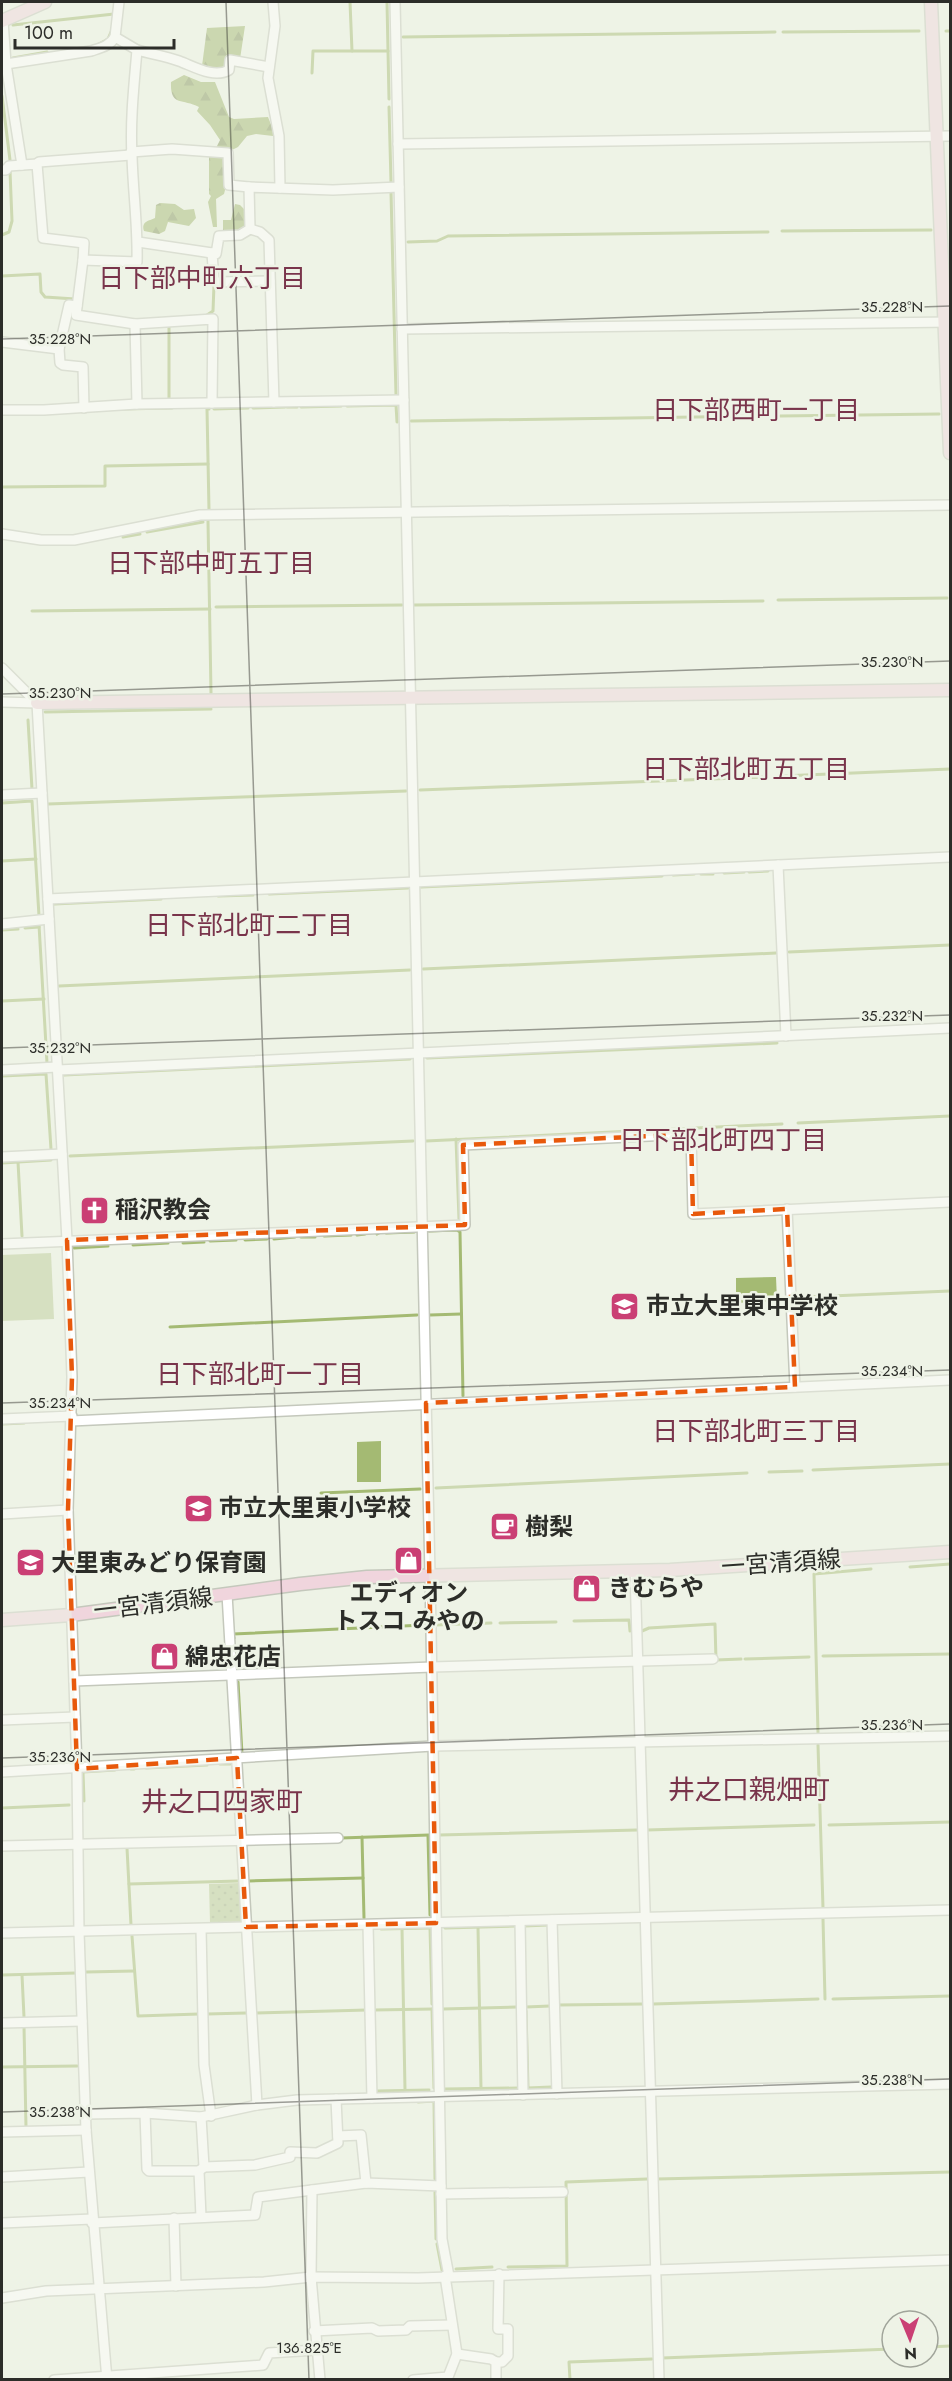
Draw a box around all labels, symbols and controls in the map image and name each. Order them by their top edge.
scale bar [15,12,174,50]
text: 100 m [24,20,73,46]
district label: 日下部中町六丁目 [98,259,306,297]
text: 35.228°N [861,296,923,318]
text: 35.228°N [29,328,91,350]
district label: 日下部西町一丁目 [652,391,860,429]
district label: 日下部中町五丁目 [107,544,315,582]
text: 35.230°N [861,651,923,673]
text: 35.230°N [29,682,91,704]
district label: 日下部北町五丁目 [642,750,850,788]
district label: 日下部北町二丁目 [145,906,353,944]
text: 35.232°N [861,1005,923,1027]
text: 35.232°N [29,1037,91,1059]
district label: 日下部北町四丁目 [619,1121,827,1159]
place label: 稲沢教会 [115,1192,211,1227]
church icon: 稲沢教会 [78,1194,110,1226]
place label: 市立大里東中学校 [646,1288,838,1323]
school or university icon: 市立大里東中学校 [609,1290,641,1322]
district label: 日下部北町一丁目 [156,1355,364,1393]
text: 35.234°N [861,1360,923,1382]
text: 35.234°N [29,1392,91,1414]
district label: 日下部北町三丁目 [652,1412,860,1450]
place label: 市立大里東小学校 [219,1490,411,1525]
school or university icon: 市立大里東小学校 [182,1492,214,1524]
place label: 樹梨 [525,1509,573,1544]
cafe icon: 樹梨 [488,1511,520,1543]
street label: 一宮清須線 [720,1541,842,1584]
shop icon: エディオン トスコ みやの [393,1544,425,1576]
place label: 大里東みどり保育園 [51,1545,267,1580]
school or university icon: 大里東みどり保育園 [14,1547,46,1579]
place label: きむらや [608,1570,704,1605]
shop icon: きむらや [571,1572,603,1604]
place label: エディオン トスコ みやの [333,1575,485,1638]
street label: 一宮清須線 [91,1579,215,1628]
place label: 綿忠花店 [185,1639,281,1674]
shop icon: 綿忠花店 [148,1641,180,1673]
text: 35.236°N [861,1714,923,1736]
text: 35.236°N [29,1746,91,1768]
district label: 井之口親畑町 [668,1770,830,1809]
district label: 井之口四家町 [141,1782,303,1821]
text: 35.238°N [861,2069,923,2091]
text: 35.238°N [29,2101,91,2123]
north arrow [880,2309,940,2369]
text: 136.825°E [276,2337,342,2359]
text: N [904,2342,917,2365]

